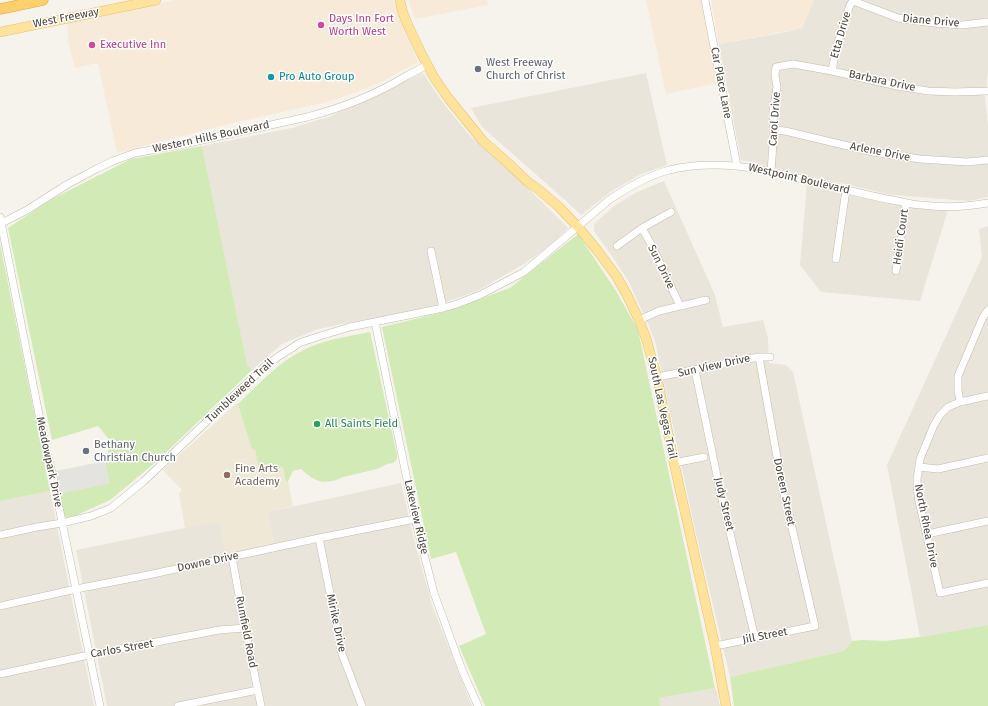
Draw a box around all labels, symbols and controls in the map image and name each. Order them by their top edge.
street label: West Freeway [32,5,100,31]
street label: Etta Drive [828,10,854,60]
place label: Days Inn Fort Worth West [329,12,394,38]
street label: Diane Drive [902,12,960,30]
marker: Days Inn Fort Worth West [316,20,326,30]
place label: Executive Inn [100,38,166,52]
marker: Executive Inn [87,40,97,50]
street label: Car Place Lane [708,46,734,120]
place label: West Freeway Church of Christ [486,56,565,82]
marker: West Freeway Church of Christ [473,64,483,74]
street label: Barbara Drive [847,67,917,95]
place label: Pro Auto Group [279,70,354,84]
marker: Pro Auto Group [266,72,276,82]
street label: Carol Drive [767,91,783,147]
street label: Western Hills Boulevard [151,118,271,156]
street label: Arlene Drive [849,140,911,164]
street label: Westpoint Boulevard [747,161,851,197]
street label: Heidi Court [891,208,911,266]
street label: Sun Drive [645,243,677,291]
street label: Sun View Drive [677,352,751,380]
street label: Tumbleweed Trail [203,356,277,426]
street label: South Las Vegas Trail [645,356,679,460]
street label: Meadowpark Drive [33,415,65,509]
place label: All Saints Field [325,417,398,431]
marker: All Saints Field [312,419,322,429]
place label: Bethany Christian Church [94,438,176,464]
marker: Bethany Christian Church [81,446,91,456]
street label: Doreen Street [770,457,798,527]
place label: Fine Arts Academy [235,462,280,488]
marker: Fine Arts Academy [222,470,232,480]
street label: Judy Street [711,476,737,532]
street label: Lakeview Ridge [401,478,431,556]
street label: North Rhea Drive [911,483,941,569]
street label: Downe Drive [176,549,240,575]
street label: Mirike Drive [323,593,349,653]
street label: Rumfield Road [233,595,259,669]
street label: Jill Street [741,625,789,647]
street label: Carlos Street [89,637,155,661]

